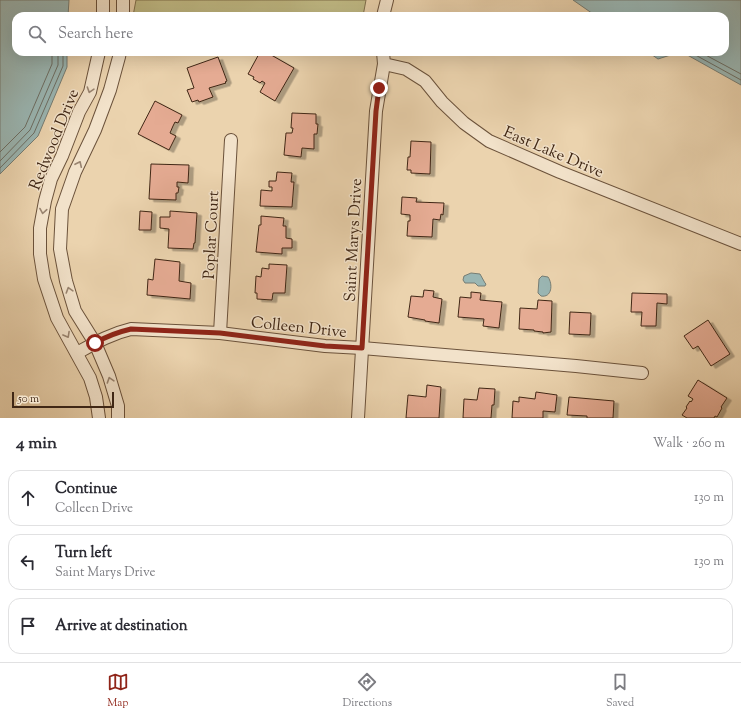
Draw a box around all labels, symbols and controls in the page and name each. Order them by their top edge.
search box [12,12,729,56]
icon: search [26,23,48,45]
text: Search here [58,24,133,45]
route end [370,79,388,97]
street label: Redwood Drive [25,86,86,194]
one-way arrow [86,86,94,93]
street label: East Lake Drive [499,122,607,185]
one-way arrow [74,160,82,168]
street label: Saint Marys Drive [340,178,369,302]
street label: Poplar Court [199,190,226,280]
one-way arrow [40,208,48,214]
one-way arrow [65,286,74,293]
street label: Colleen Drive [250,312,348,345]
one-way arrow [63,331,70,338]
route start [86,334,104,352]
one-way arrow [106,377,115,384]
scale bar [12,390,114,409]
text: 50 m [18,391,39,407]
text: 4 min [16,432,57,456]
text: Walk · 260 m [653,435,725,453]
text: Continue [55,479,117,500]
icon: ahead [17,487,39,509]
text: 130 m [694,489,724,507]
text: Colleen Drive [55,500,133,518]
text: Turn left [55,543,112,564]
icon: left [17,551,39,573]
text: 130 m [694,553,724,571]
text: Saint Marys Drive [55,564,155,582]
icon: arrive [17,615,39,637]
text: Arrive at destination [55,616,188,637]
tab: Map [107,671,129,711]
tab: Directions [343,671,392,711]
tab: Saved [606,671,634,711]

